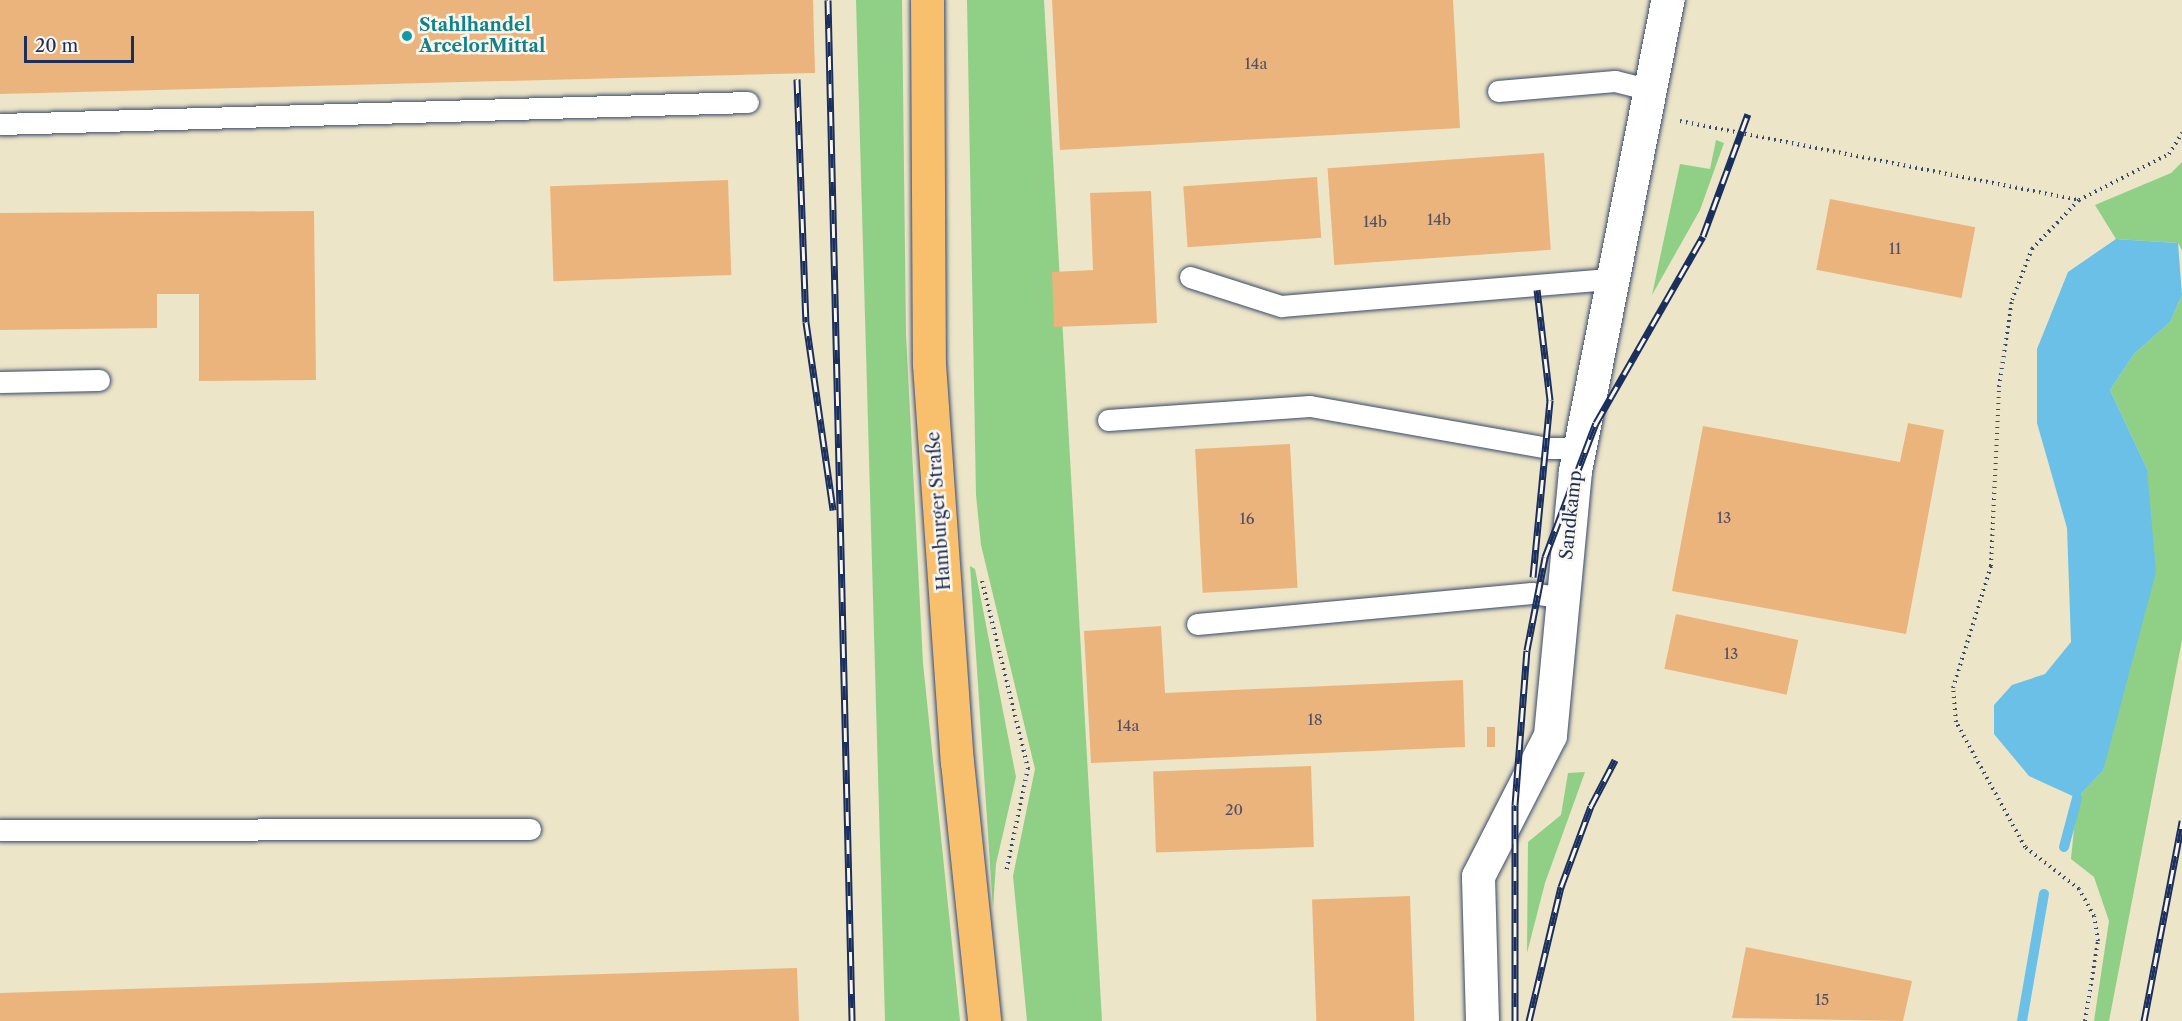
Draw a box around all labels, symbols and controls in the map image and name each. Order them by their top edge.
place label: Stahlhandel ArcelorMittal [419,15,545,57]
scale bar [27,24,136,62]
marker: Stahlhandel ArcelorMittal [400,29,414,43]
text: 20 m [35,35,78,57]
house number: 14a [1245,55,1267,73]
house number: 14b [1427,211,1451,229]
house number: 14b [1363,213,1387,231]
house number: 11 [1889,240,1901,258]
street label: Hamburger Straße [923,431,955,591]
street label: Sandkamp [1556,469,1586,561]
house number: 13 [1717,509,1731,527]
house number: 16 [1239,510,1255,528]
house number: 13 [1724,645,1738,663]
house number: 18 [1307,711,1323,729]
house number: 14a [1117,717,1139,735]
house number: 20 [1225,801,1243,819]
house number: 15 [1815,991,1829,1009]

